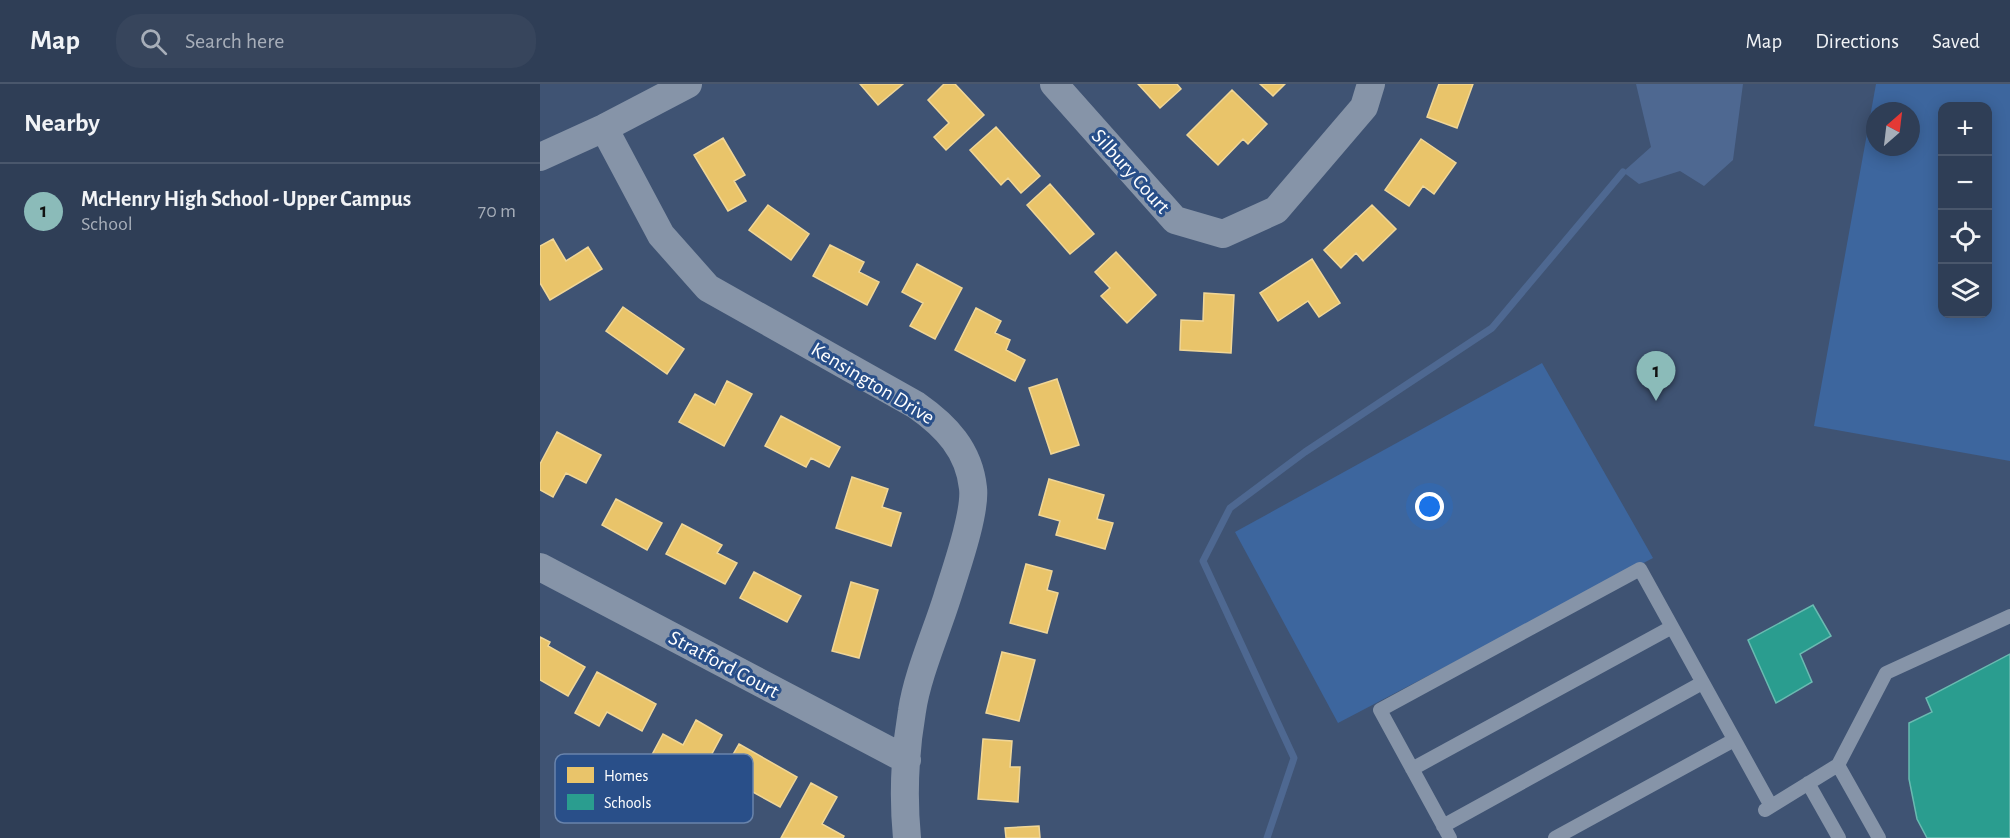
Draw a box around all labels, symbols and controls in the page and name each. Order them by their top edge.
search box [116,14,536,68]
icon: search [137,25,170,58]
text: Map [30,27,80,55]
text: Search here [185,30,284,52]
text: Map [1746,31,1782,52]
text: Directions [1815,31,1899,52]
text: Saved [1932,31,1980,52]
north arrow [1866,102,1920,156]
map controls [1938,102,1992,318]
button: + [1938,102,1992,156]
text: Nearby [24,110,100,136]
street label: Silbury Court [1087,125,1174,218]
button: − [1938,156,1992,210]
text: McHenry High School - Upper Campus [81,188,411,210]
text: 1 [40,201,47,221]
text: 70 m [478,201,516,221]
button: locate [1938,210,1992,264]
text: School [81,214,133,234]
button: layers [1938,264,1992,318]
street label: Kensington Drive [807,338,938,428]
pin: 1 [1636,352,1676,401]
your location [1415,492,1444,521]
street label: Stratford Court [665,627,783,702]
legend [555,754,753,823]
text: Homes [604,768,648,784]
text: Schools [604,795,651,811]

